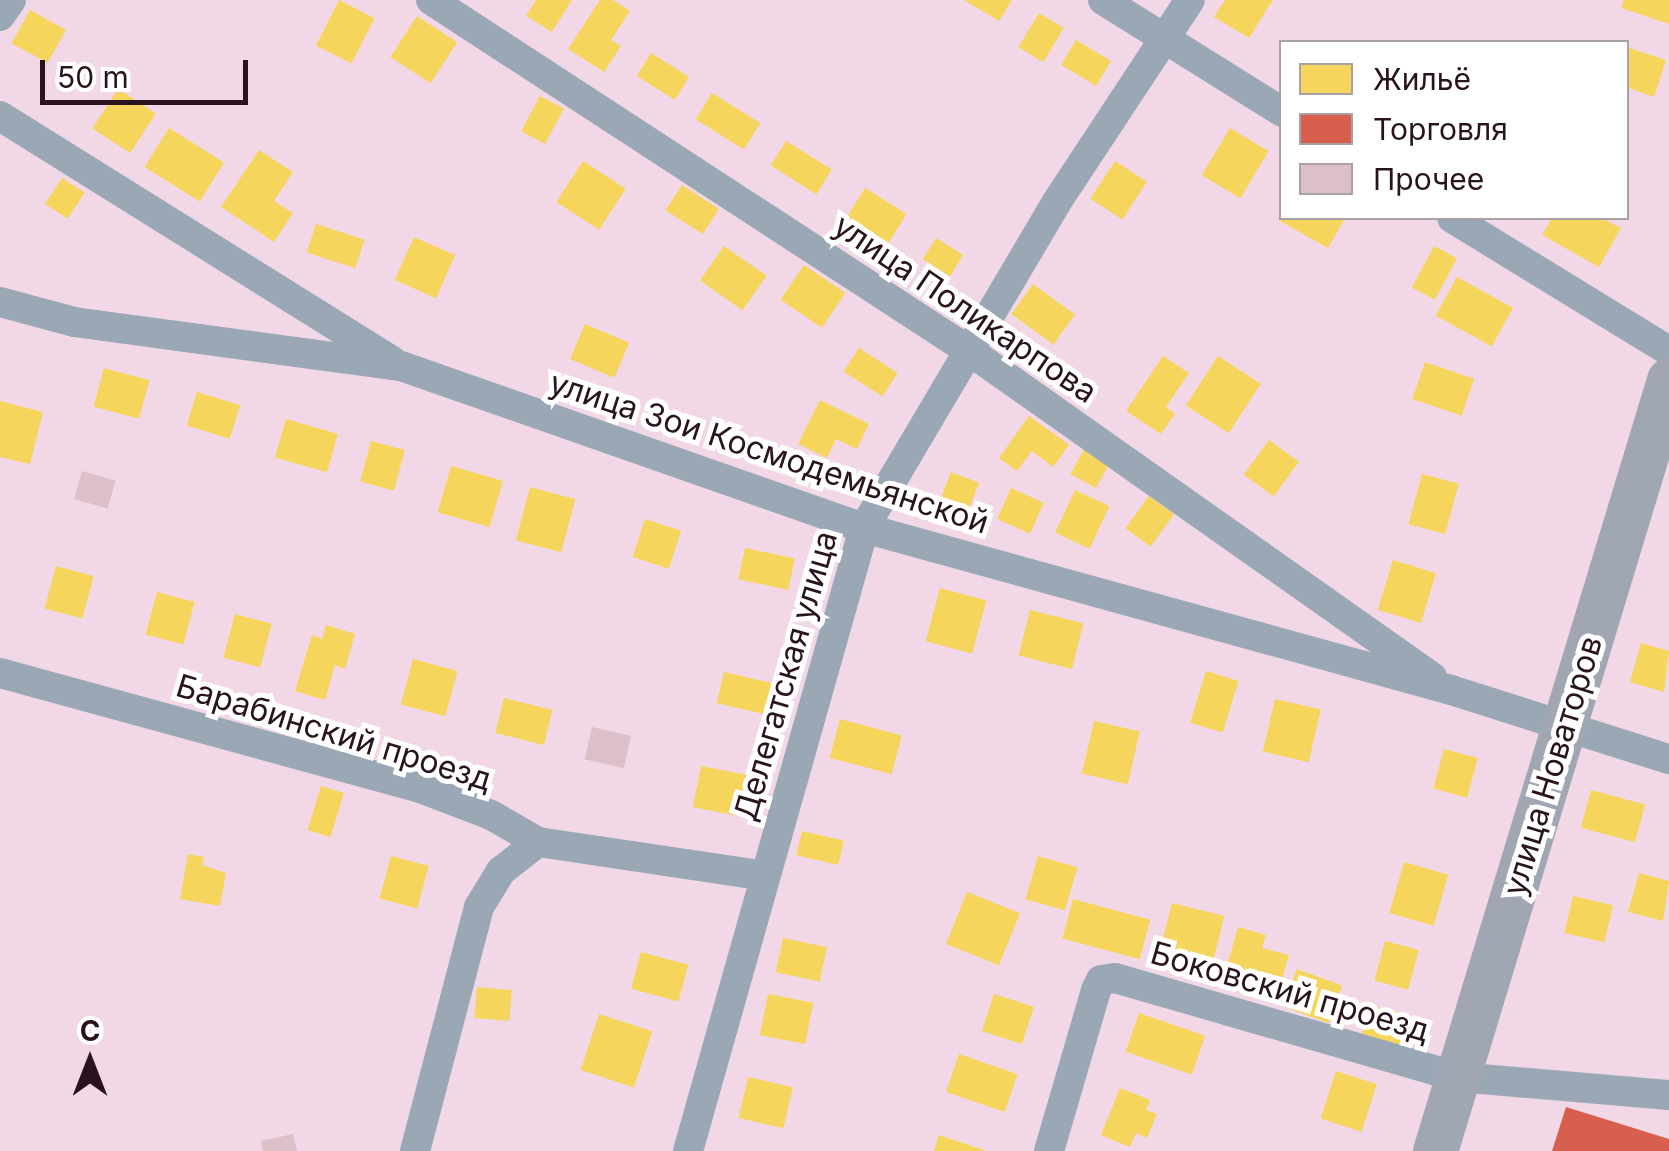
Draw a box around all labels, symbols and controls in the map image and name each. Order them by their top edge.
scale bar [45,40,252,102]
legend [1279,40,1629,220]
text: 50 m [57,59,129,95]
text: Жильё [1373,61,1471,97]
text: Торговля [1373,111,1508,147]
text: Прочее [1373,161,1484,197]
street label: улица Поликарпова [826,207,1104,411]
street label: улица Зои Космодемьянской [545,364,993,542]
street label: Делегатская улица [726,527,846,825]
street label: улица Новаторов [1495,632,1611,900]
street label: Барабинский проезд [172,667,496,799]
street label: Боковский проезд [1146,934,1434,1050]
north arrow [40,1011,140,1111]
text: С [80,1014,100,1048]

